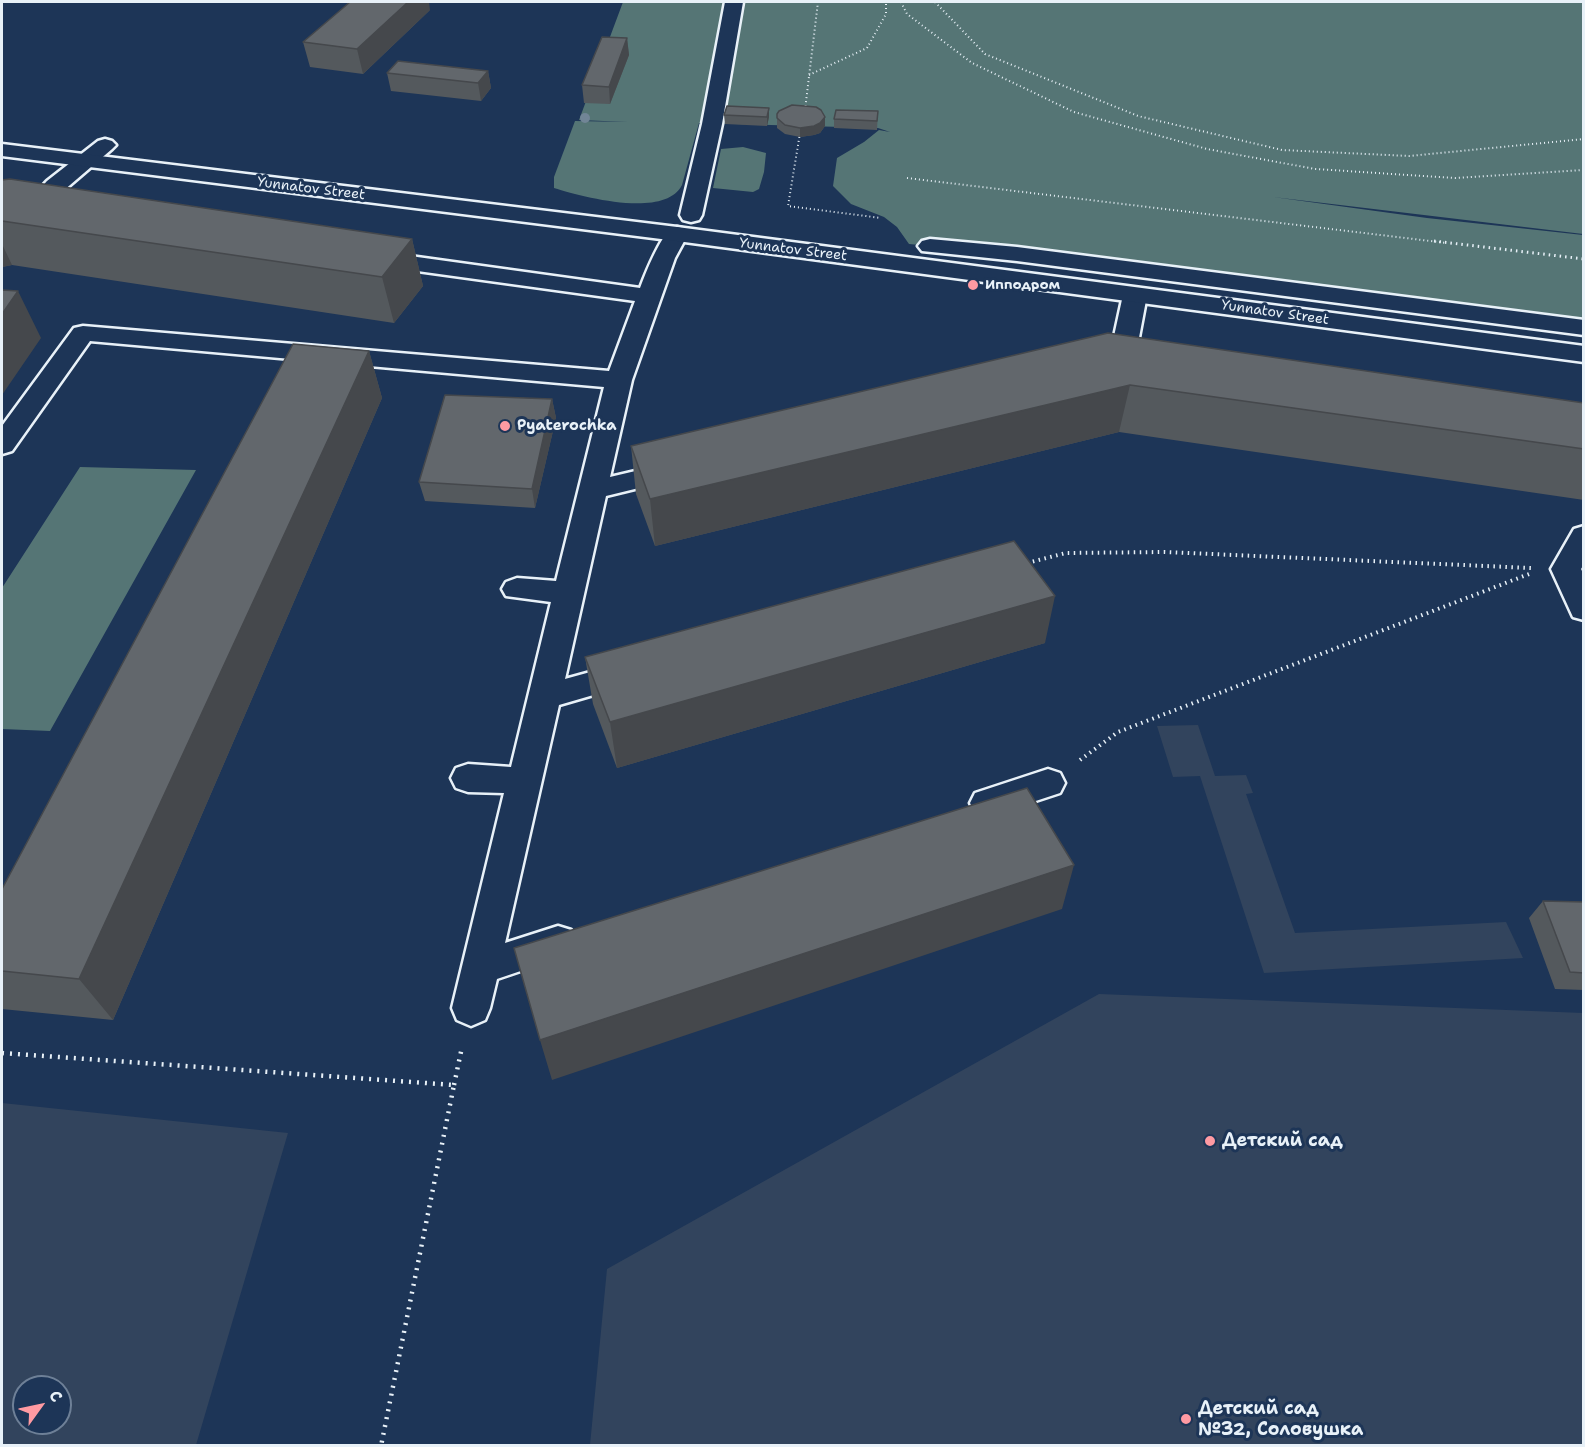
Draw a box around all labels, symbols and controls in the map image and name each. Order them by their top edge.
street label: Yunnatov Street [256,174,366,204]
street label: Yunnatov Street [738,235,848,265]
place label: Ипподром [985,277,1060,293]
marker: Ипподром [966,278,980,292]
street label: Yunnatov Street [1220,297,1330,329]
place label: Pyaterochka [517,417,617,435]
marker: Pyaterochka [498,419,512,433]
place label: Детский сад [1222,1130,1343,1152]
marker: Детский сад [1203,1134,1217,1148]
north arrow [12,1375,72,1435]
text: С [44,1386,67,1406]
place label: Детский сад №32, Соловушка [1198,1398,1363,1440]
marker: Детский сад №32, Соловушка [1179,1412,1193,1426]

